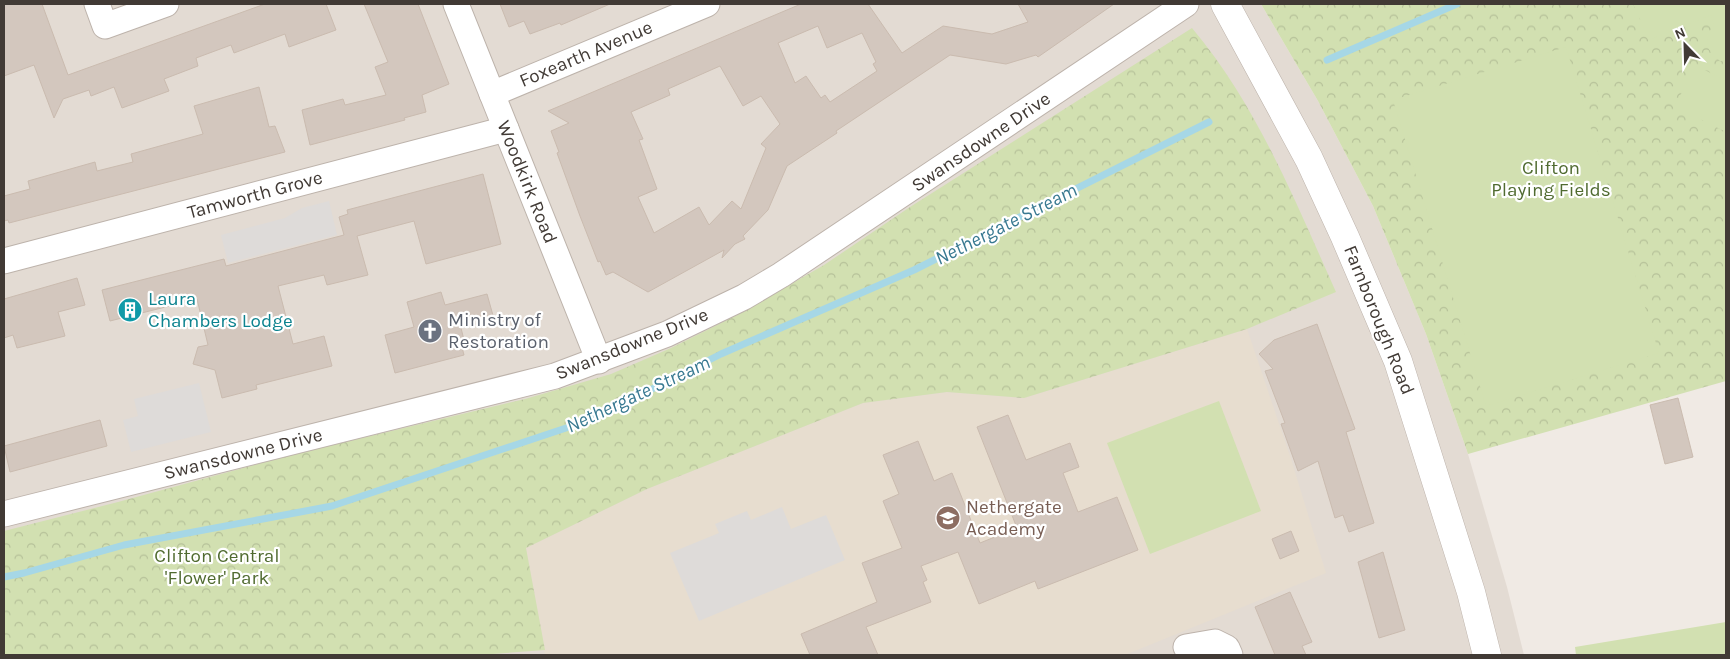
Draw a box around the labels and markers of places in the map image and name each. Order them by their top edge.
place label: Laura Chambers Lodge [148,288,293,332]
building icon: Laura Chambers Lodge [117,297,143,323]
place label: Ministry of Restoration [448,309,549,353]
church icon: Ministry of Restoration [417,318,443,344]
place label: Nethergate Academy [966,496,1062,540]
school or university icon: Nethergate Academy [935,505,961,531]

